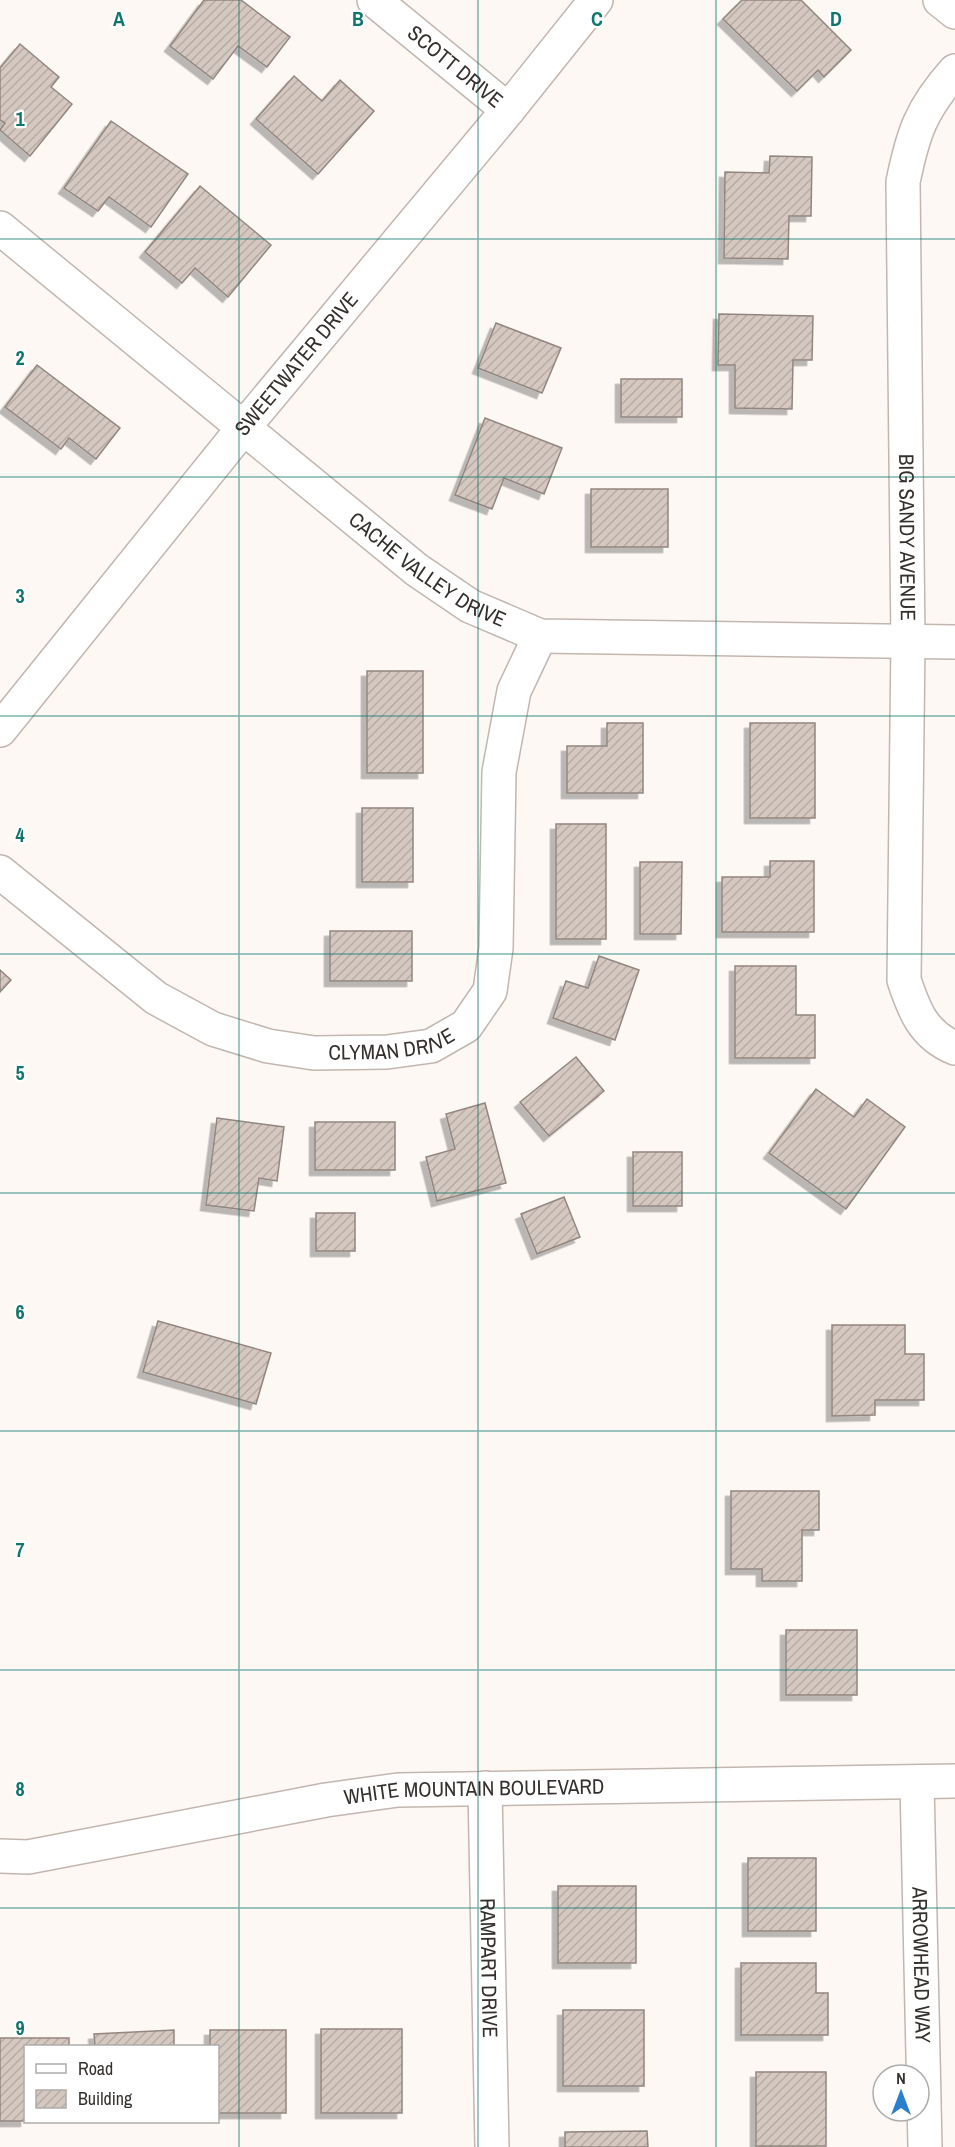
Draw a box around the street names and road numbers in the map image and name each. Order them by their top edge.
street label: SCOTT DRIVE [402,18,509,114]
street label: SWEETWATER DRIVE [228,286,365,442]
street label: BIG SANDY AVENUE [892,454,923,621]
street label: CACHE VALLEY DRIVE [343,505,511,634]
street label: CLYMAN DRIVE [328,1021,460,1067]
street label: WHITE MOUNTAIN BOULEVARD [342,1772,604,1811]
street label: ARROWHEAD WAY [905,1886,938,2044]
street label: RAMPART DRIVE [473,1898,505,2038]

